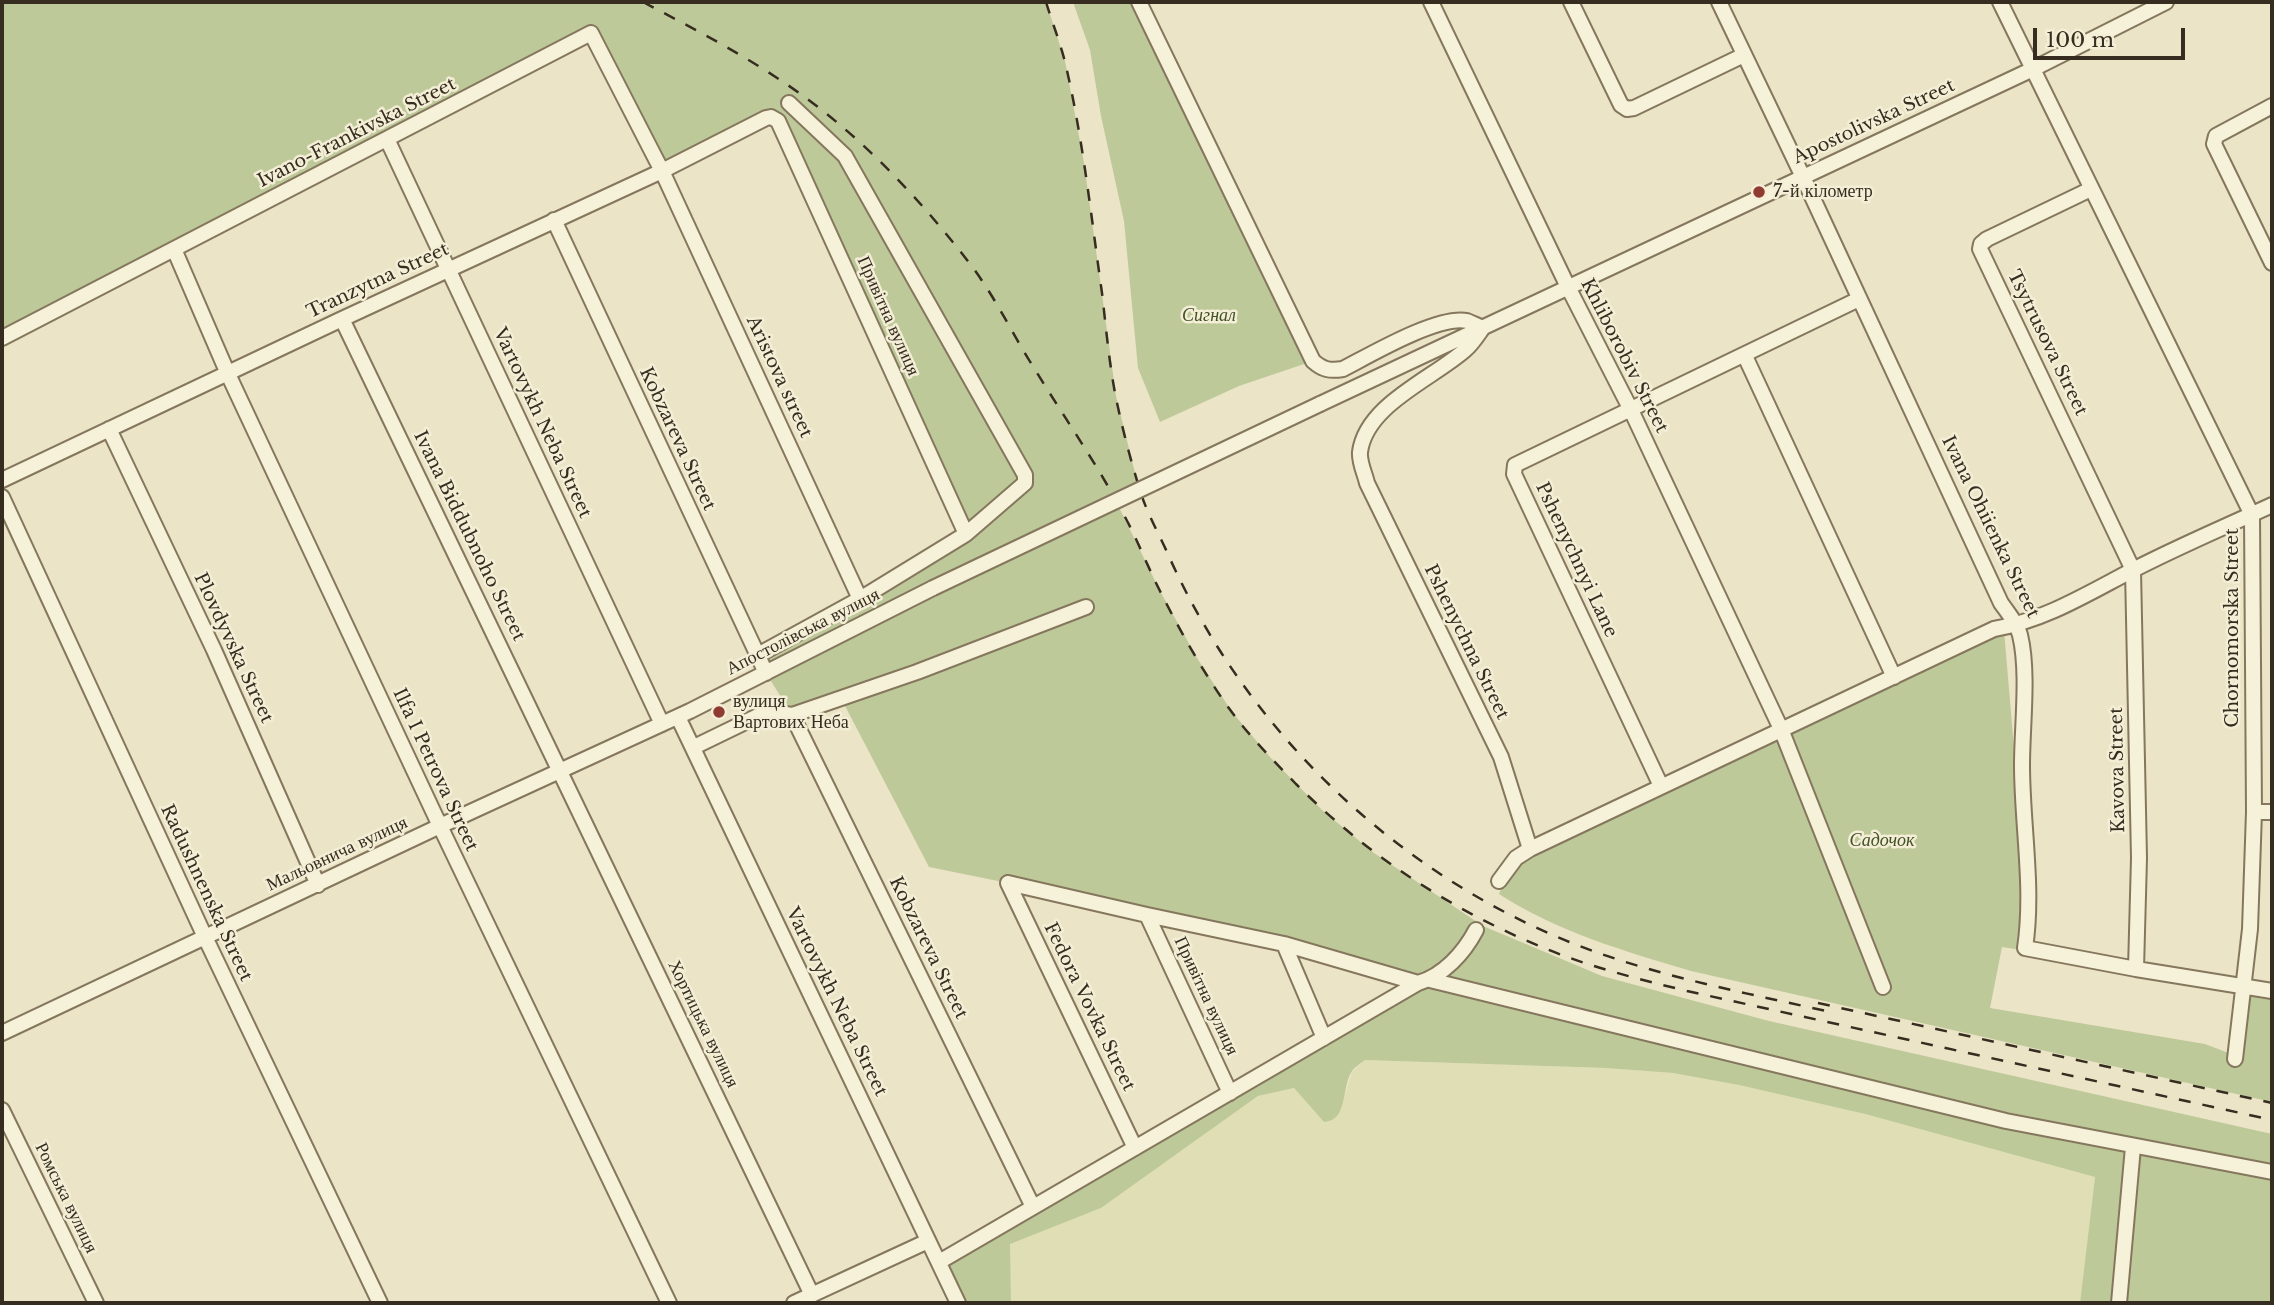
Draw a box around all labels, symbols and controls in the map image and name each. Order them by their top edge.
scale bar [2036,14,2188,58]
text: 100 m [2046,27,2114,53]
street label: Ivano-Frankivska Street [254,74,460,192]
street label: Apostolivska Street [1790,75,1958,169]
place label: 7-й кілометр [1773,181,1873,203]
marker: 7-й кілометр [1751,184,1767,200]
street label: Tranzytna Street [304,239,452,323]
street label: Привітна вулиця [852,253,924,379]
street label: Tsytrusova Street [2002,267,2092,419]
street label: Khliborobiv Street [1576,275,1672,437]
park label: Сигнал [1182,305,1236,327]
street label: Aristova street [741,313,817,441]
street label: Vartovykh Neba Street [488,325,596,521]
street label: Kobzareva Street [634,364,720,514]
street label: Ivana Biddubnoho Street [409,427,529,645]
street label: Ivana Ohiienka Street [1936,432,2044,622]
street label: Pshenychnyi Lane [1531,479,1621,641]
street label: Chornomorska Street [2222,528,2244,728]
street label: Pshenychna Street [1419,561,1513,723]
street label: Plovdyvska Street [189,570,277,726]
street label: Апостолівська вулиця [723,584,883,680]
street label: Ilfa I Petrova Street [388,685,482,855]
place label: вулиця Вартових Неба [733,691,849,734]
marker: вулиця Вартових Неба [711,704,727,720]
street label: Kavova Street [2106,707,2130,833]
street label: Radushnenska Street [156,801,256,985]
street label: Мальовнича вулиця [263,812,411,896]
park label: Садочок [1850,830,1914,852]
street label: Kobzareva Street [884,873,972,1023]
street label: Vartovykh Neba Street [781,904,891,1100]
street label: Fedora Vovka Street [1039,919,1139,1095]
street label: Привітна вулиця [1169,933,1243,1059]
street label: Хортицька вулиця [663,957,743,1091]
street label: Ромська вулиця [30,1139,102,1257]

